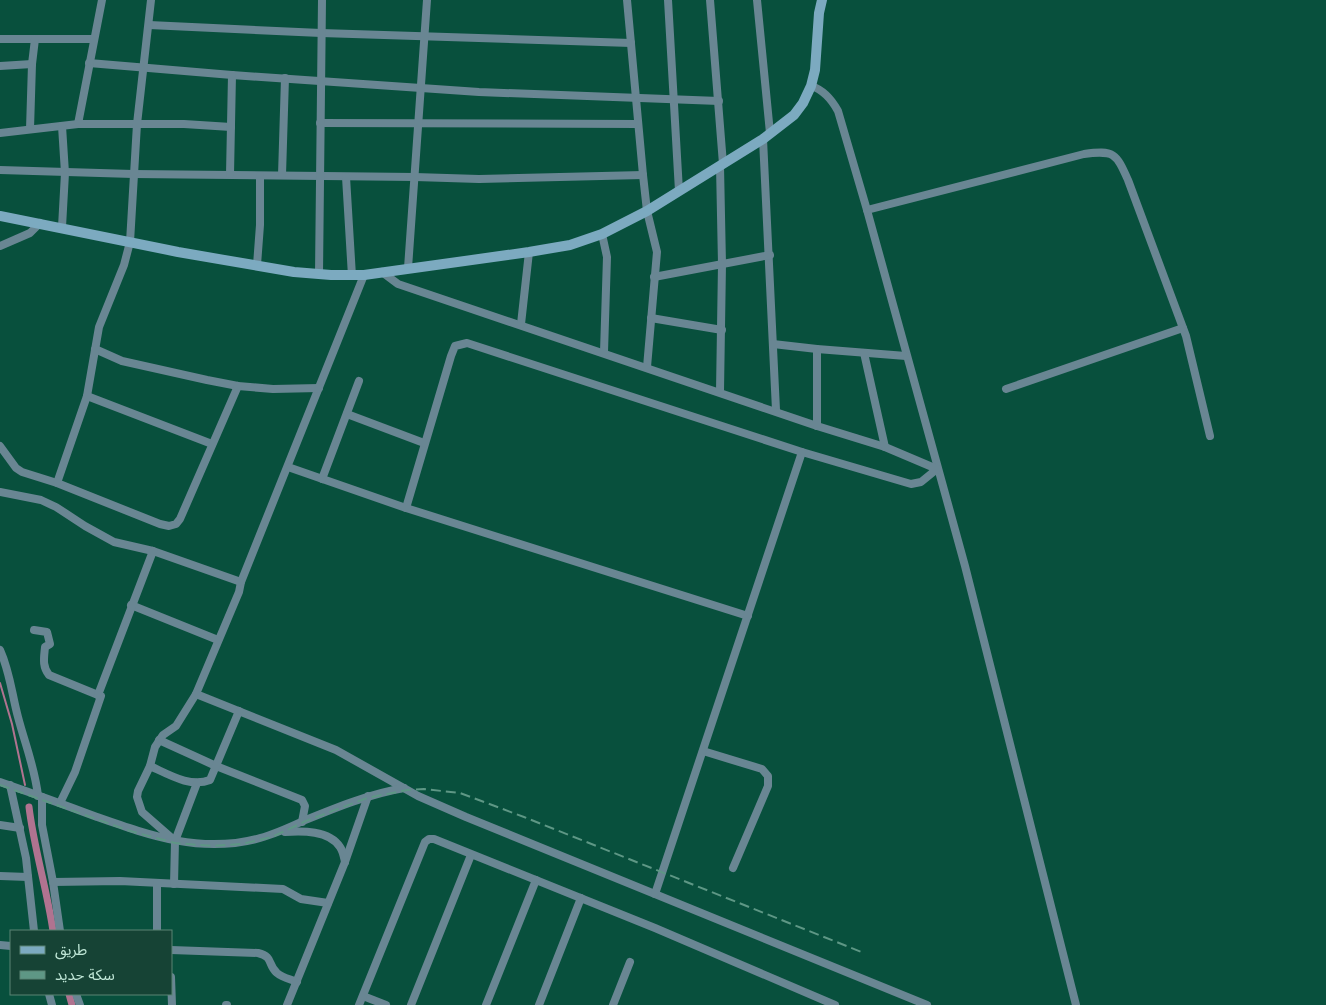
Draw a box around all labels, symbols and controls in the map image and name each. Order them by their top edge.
legend [10,930,172,995]
text: طريق [55,940,87,960]
text: سكة حديد [55,965,115,984]

